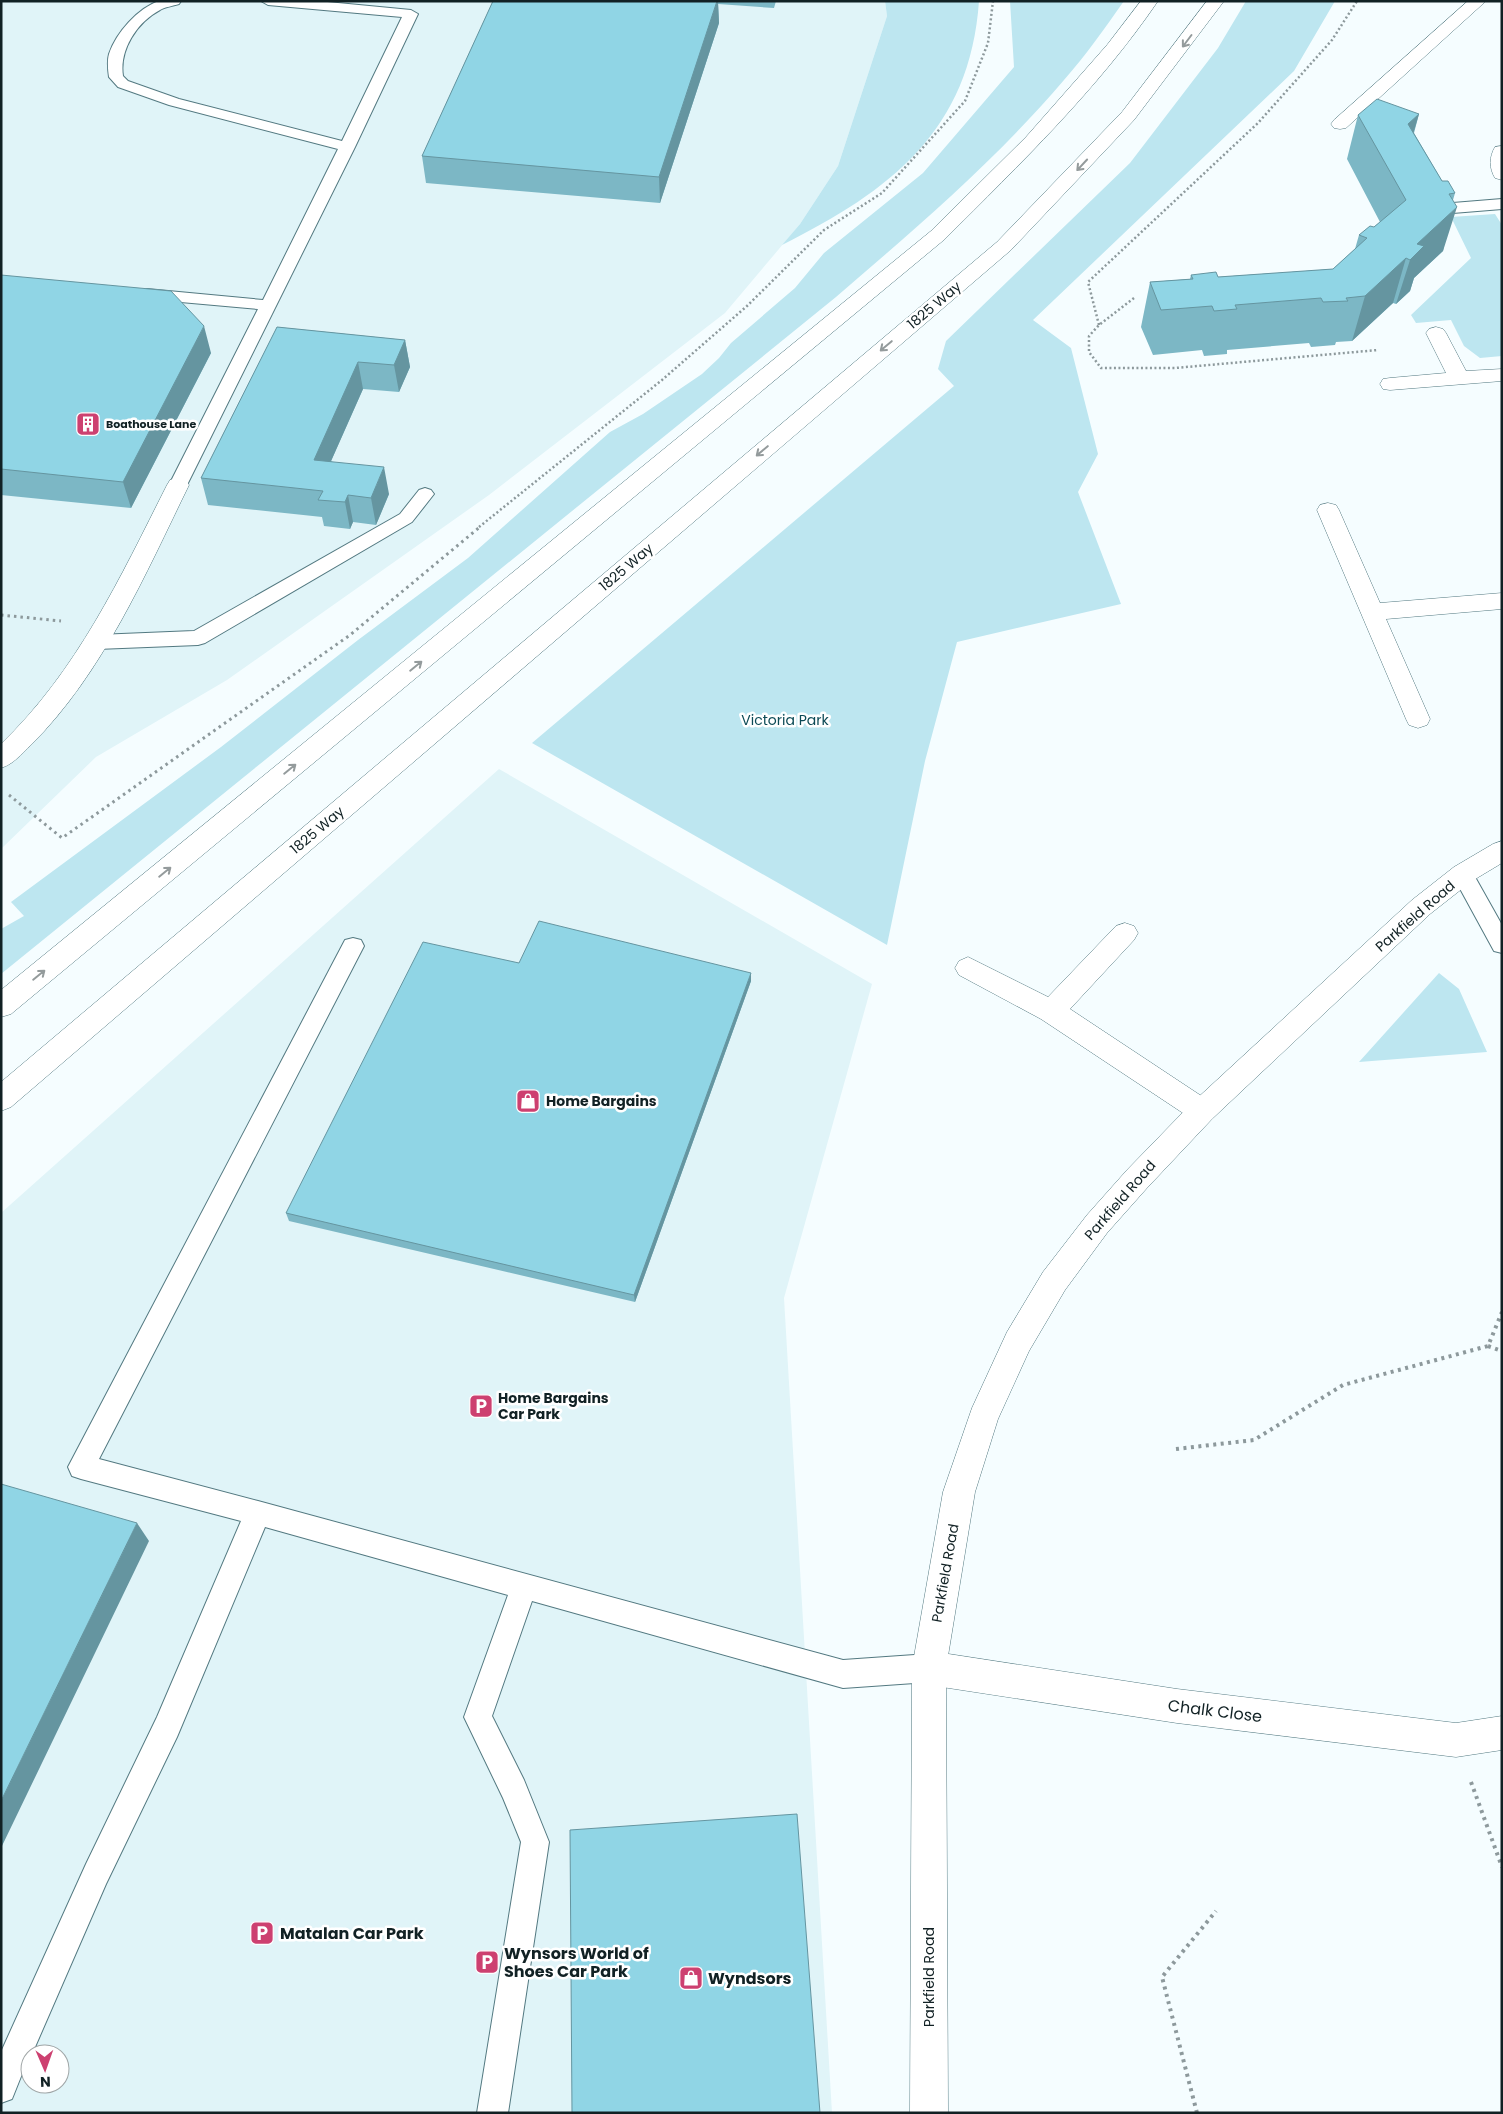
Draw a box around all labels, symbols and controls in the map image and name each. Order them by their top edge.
one-way arrow [1181,34,1192,47]
one-way arrow [1076,158,1088,171]
street label: 1825 Way [903,276,965,334]
one-way arrow [880,340,893,351]
building icon: Boathouse Lane [75,411,101,437]
place label: Boathouse Lane [106,416,196,432]
one-way arrow [756,446,769,457]
street label: 1825 Way [595,538,657,596]
one-way arrow [409,660,422,671]
park label: Victoria Park [741,710,829,730]
one-way arrow [283,763,296,774]
street label: 1825 Way [286,801,348,859]
one-way arrow [158,867,171,878]
street label: Parkfield Road [1371,876,1459,956]
one-way arrow [32,970,45,981]
shop icon: Home Bargains [515,1088,541,1114]
place label: Home Bargains [546,1091,657,1111]
street label: Parkfield Road [1080,1156,1160,1244]
place label: Home Bargains Car Park [498,1388,609,1424]
parking icon: Home Bargains Car Park [468,1393,494,1419]
street label: Parkfield Road [926,1522,964,1624]
street label: Chalk Close [1167,1694,1263,1728]
parking icon: Matalan Car Park [249,1920,275,1946]
place label: Matalan Car Park [280,1922,424,1945]
street label: Parkfield Road [919,1927,939,2027]
place label: Wynsors World of Shoes Car Park [504,1942,649,1983]
parking icon: Wynsors World of Shoes Car Park [474,1949,500,1975]
shop icon: Wyndsors [678,1965,704,1991]
place label: Wyndsors [708,1967,792,1990]
north arrow [20,2044,70,2094]
text: N [40,2072,51,2092]

